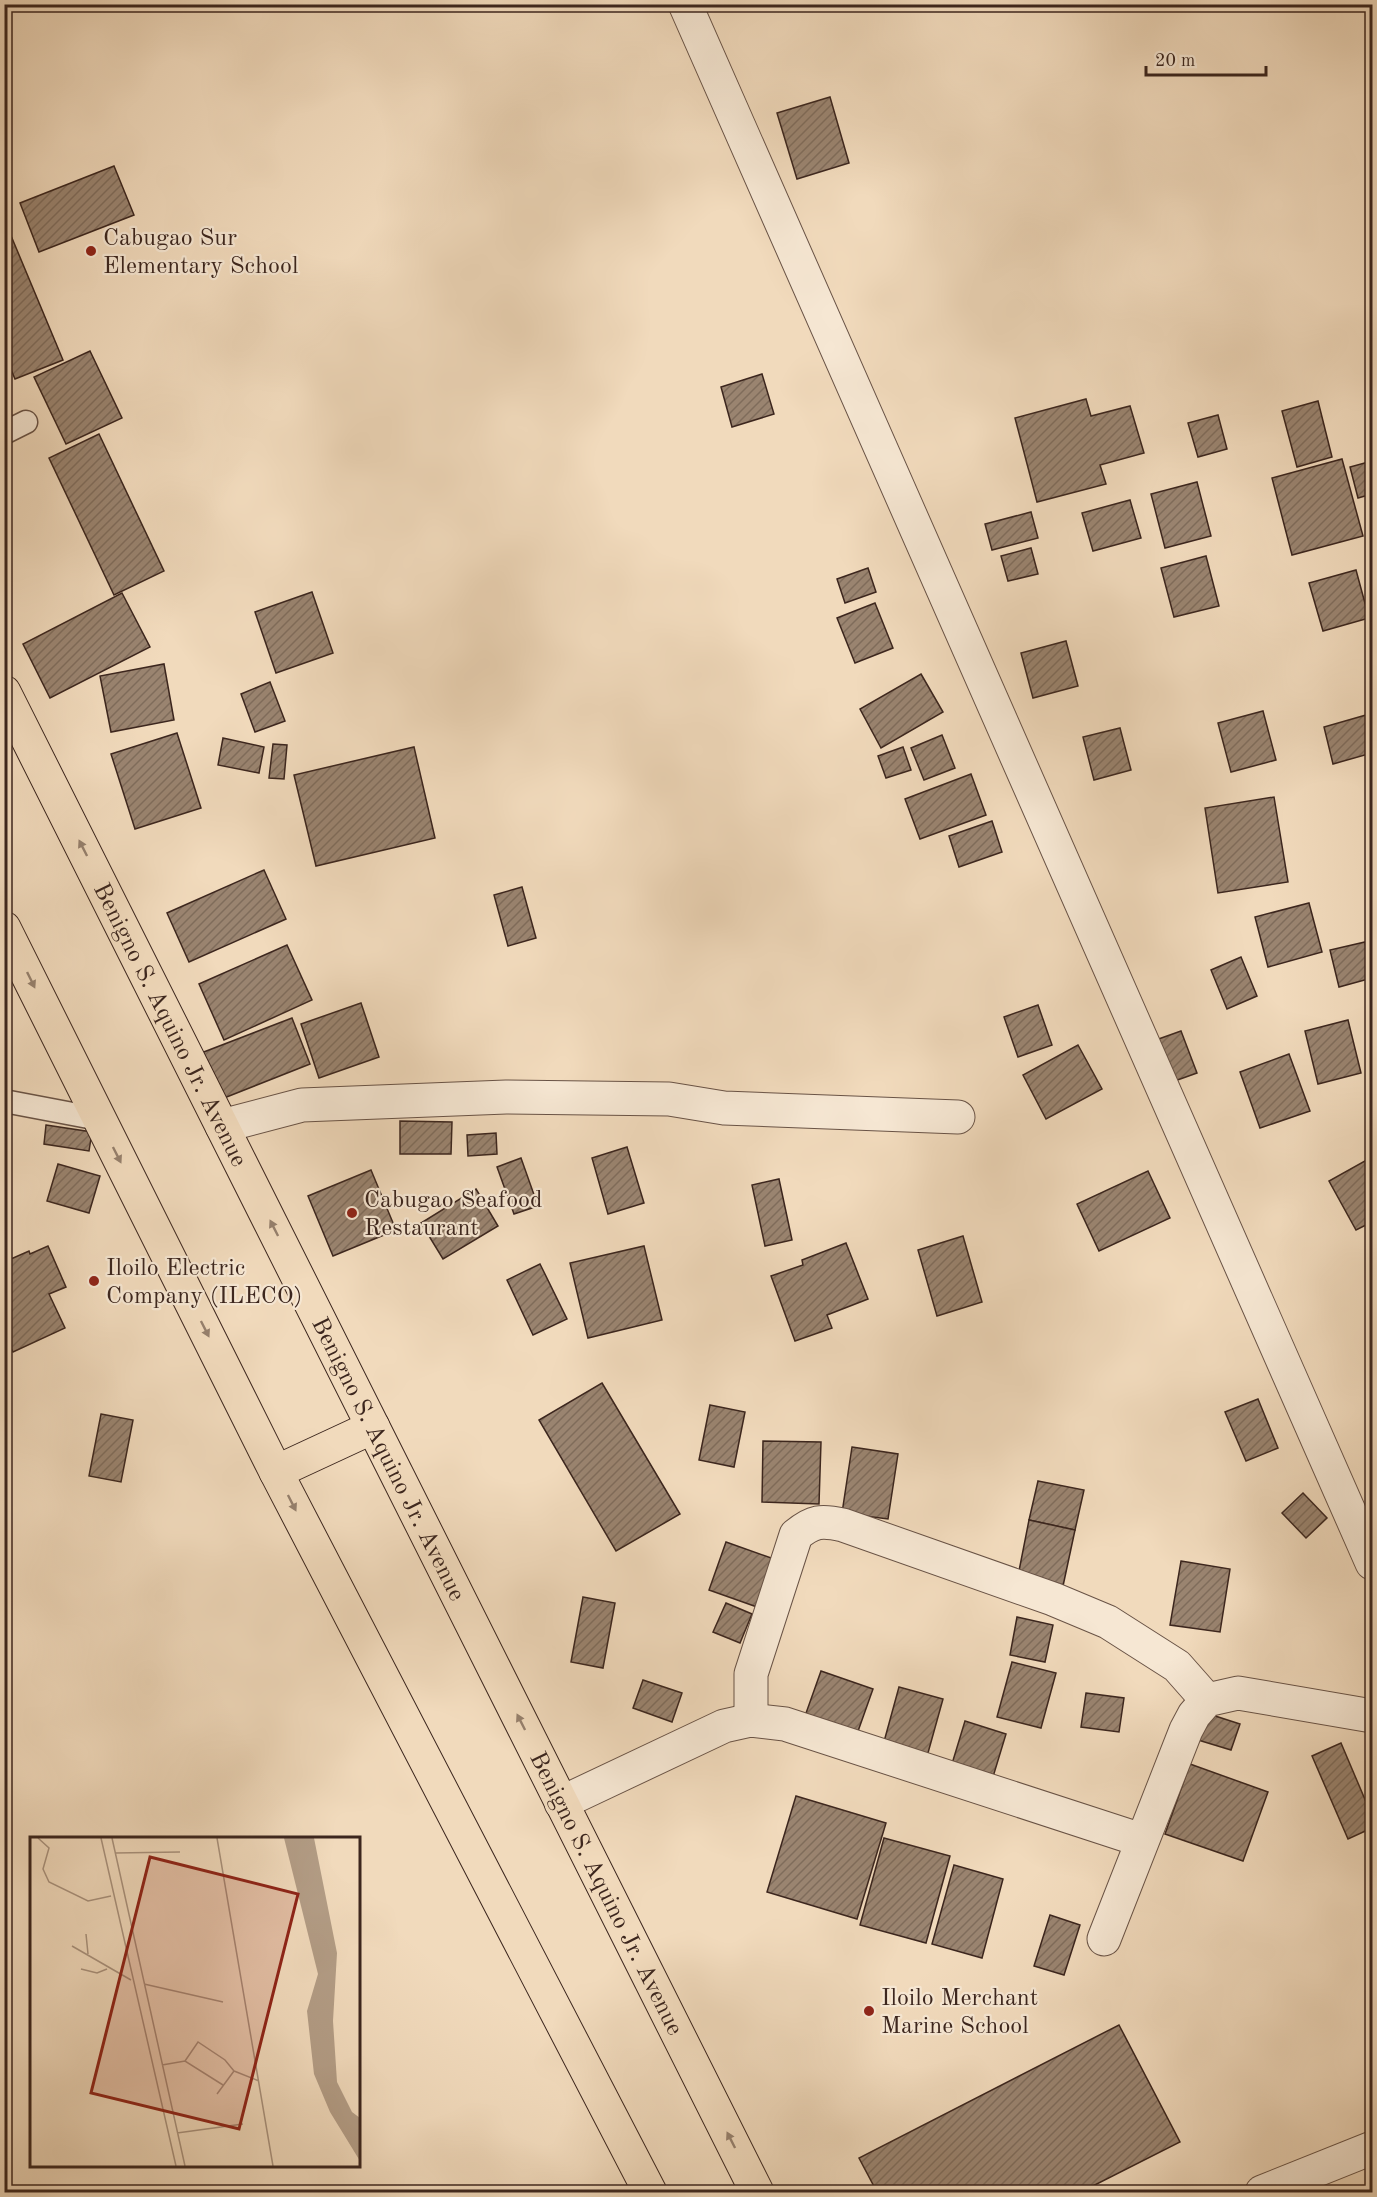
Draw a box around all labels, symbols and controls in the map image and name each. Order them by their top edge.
scale bar [1146,39,1266,77]
text: 20 m [1155,52,1195,70]
place label: Cabugao Sur Elementary School [103,227,298,279]
marker: Cabugao Sur Elementary School [84,244,98,258]
one-way arrow [78,839,87,856]
street label: Benigno S. Aquino Jr. Avenue [88,880,250,1171]
one-way arrow [26,972,35,989]
one-way arrow [112,1146,122,1164]
place label: Cabugao Seafood Restaurant [364,1189,543,1241]
marker: Cabugao Seafood Restaurant [345,1206,359,1220]
one-way arrow [269,1220,278,1237]
place label: Iloilo Electric Company (ILECO) [106,1257,302,1309]
marker: Iloilo Electric Company (ILECO) [87,1274,101,1288]
street label: Benigno S. Aquino Jr. Avenue [306,1314,468,1605]
one-way arrow [200,1321,209,1338]
one-way arrow [288,1495,297,1512]
one-way arrow [516,1713,526,1730]
street label: Benigno S. Aquino Jr. Avenue [524,1748,686,2040]
inset map [30,1837,360,2167]
place label: Iloilo Merchant Marine School [881,1987,1038,2039]
marker: Iloilo Merchant Marine School [862,2004,876,2018]
one-way arrow [726,2132,735,2149]

